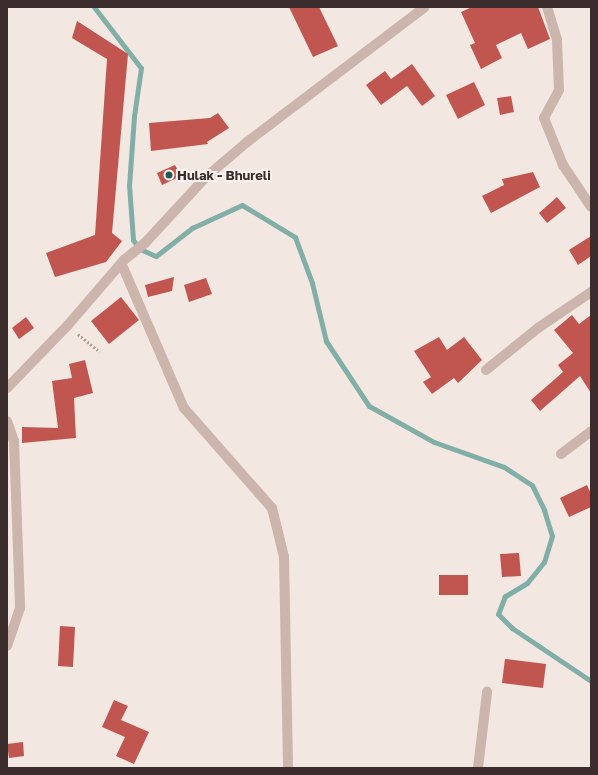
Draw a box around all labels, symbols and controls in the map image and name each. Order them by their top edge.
place label: Hulak - Bhureli [177,167,271,183]
marker: Hulak - Bhureli [164,170,174,180]

